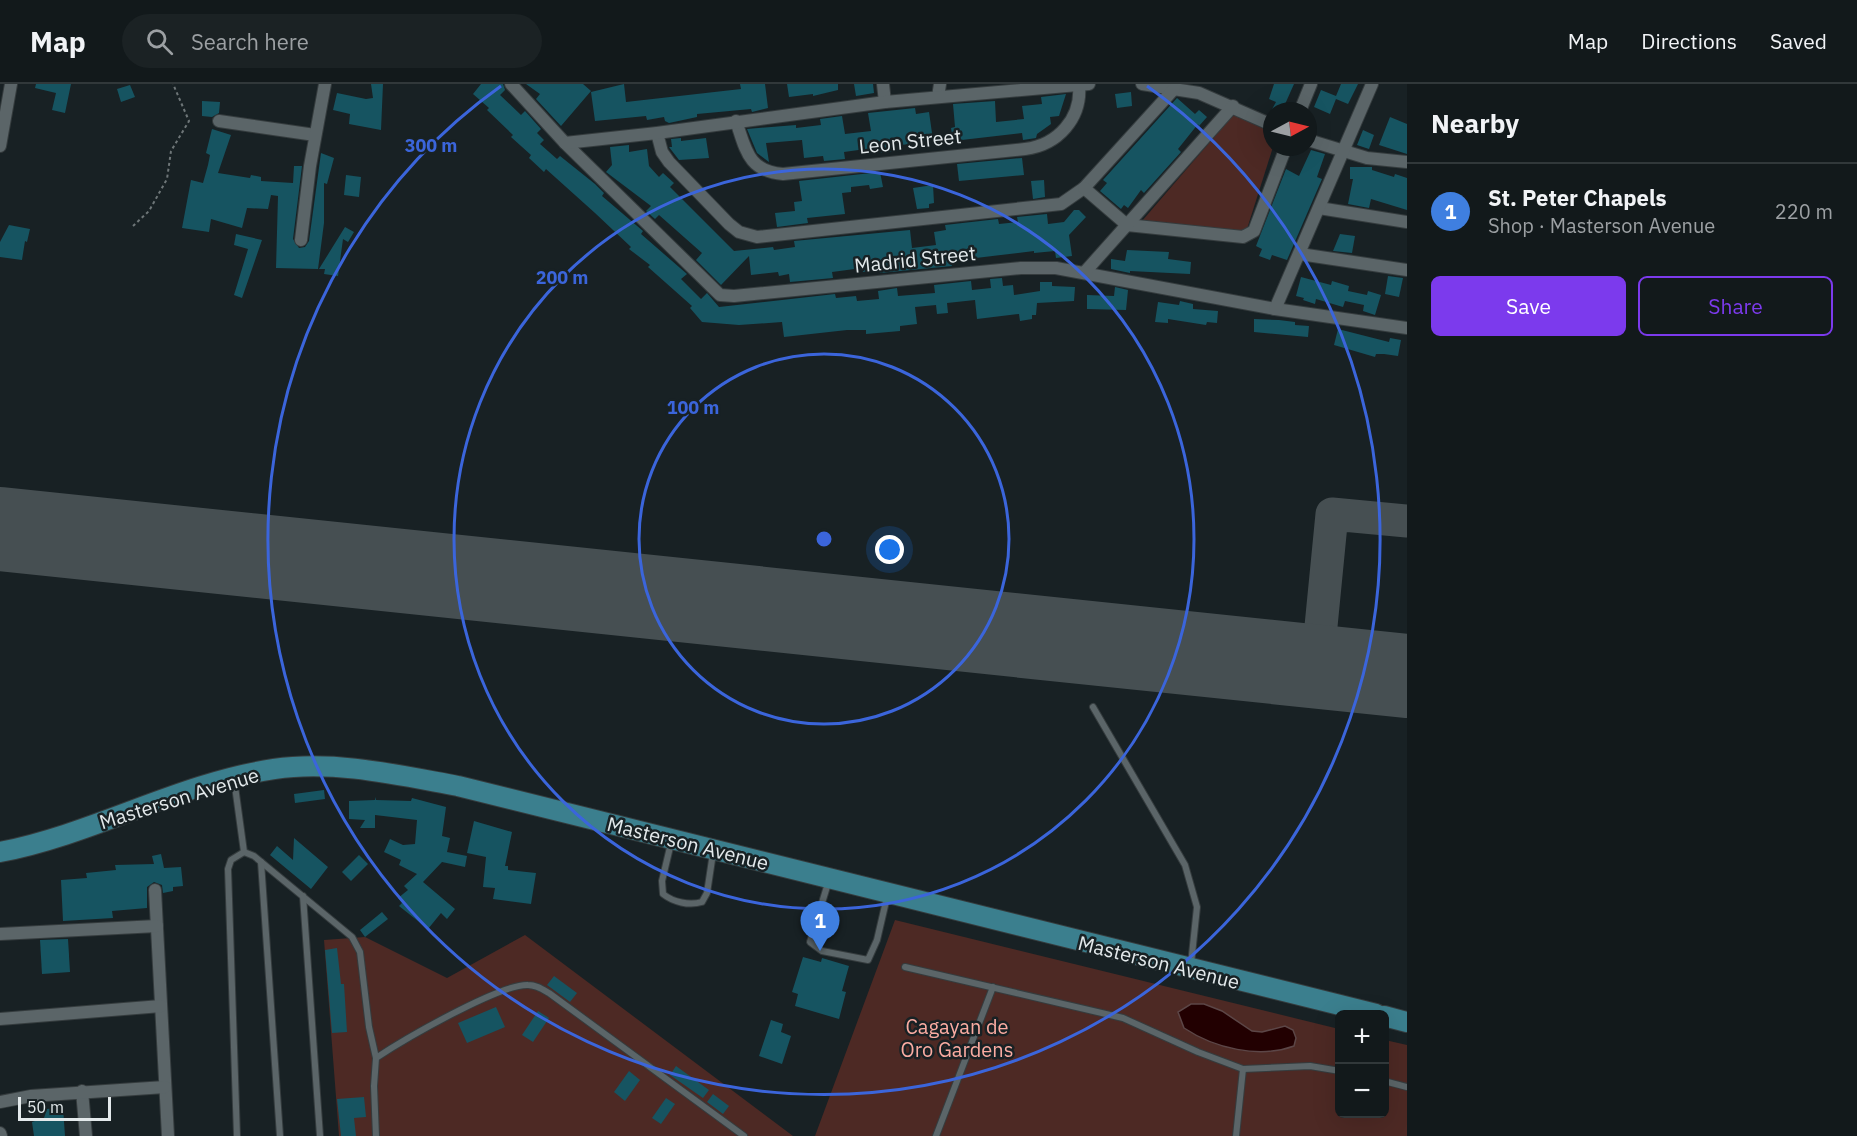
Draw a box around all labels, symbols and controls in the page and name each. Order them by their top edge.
search box [122,14,542,68]
text: Map [30,23,86,60]
icon: search [143,25,176,58]
text: Search here [191,27,309,56]
text: Map [1568,27,1608,55]
text: Directions [1641,27,1737,55]
text: Saved [1770,27,1827,55]
north arrow [1263,102,1317,156]
text: Nearby [1431,106,1519,140]
street label: Leon Street [857,122,963,160]
text: 300 m [405,134,457,157]
text: St. Peter Chapels [1488,183,1667,212]
text: 1 [1445,198,1457,225]
text: 220 m [1775,198,1833,225]
text: Shop · Masterson Avenue [1488,212,1715,239]
street label: Madrid Street [853,239,977,279]
text: 200 m [536,266,588,289]
button: Save [1431,276,1626,336]
button: Share [1638,276,1833,336]
text: 100 m [667,396,719,419]
centre of rings [814,529,834,549]
your location [875,535,904,564]
street label: Masterson Avenue [96,761,262,835]
street label: Masterson Avenue [604,810,772,876]
pin: 1 [800,902,840,951]
street label: Masterson Avenue [1075,929,1243,995]
map controls [1335,1010,1389,1118]
button: + [1335,1010,1389,1064]
park label: Cagayan de Oro Gardens [901,1013,1013,1063]
button: − [1335,1064,1389,1118]
scale bar [18,1094,111,1122]
text: 50 m [27,1097,64,1117]

